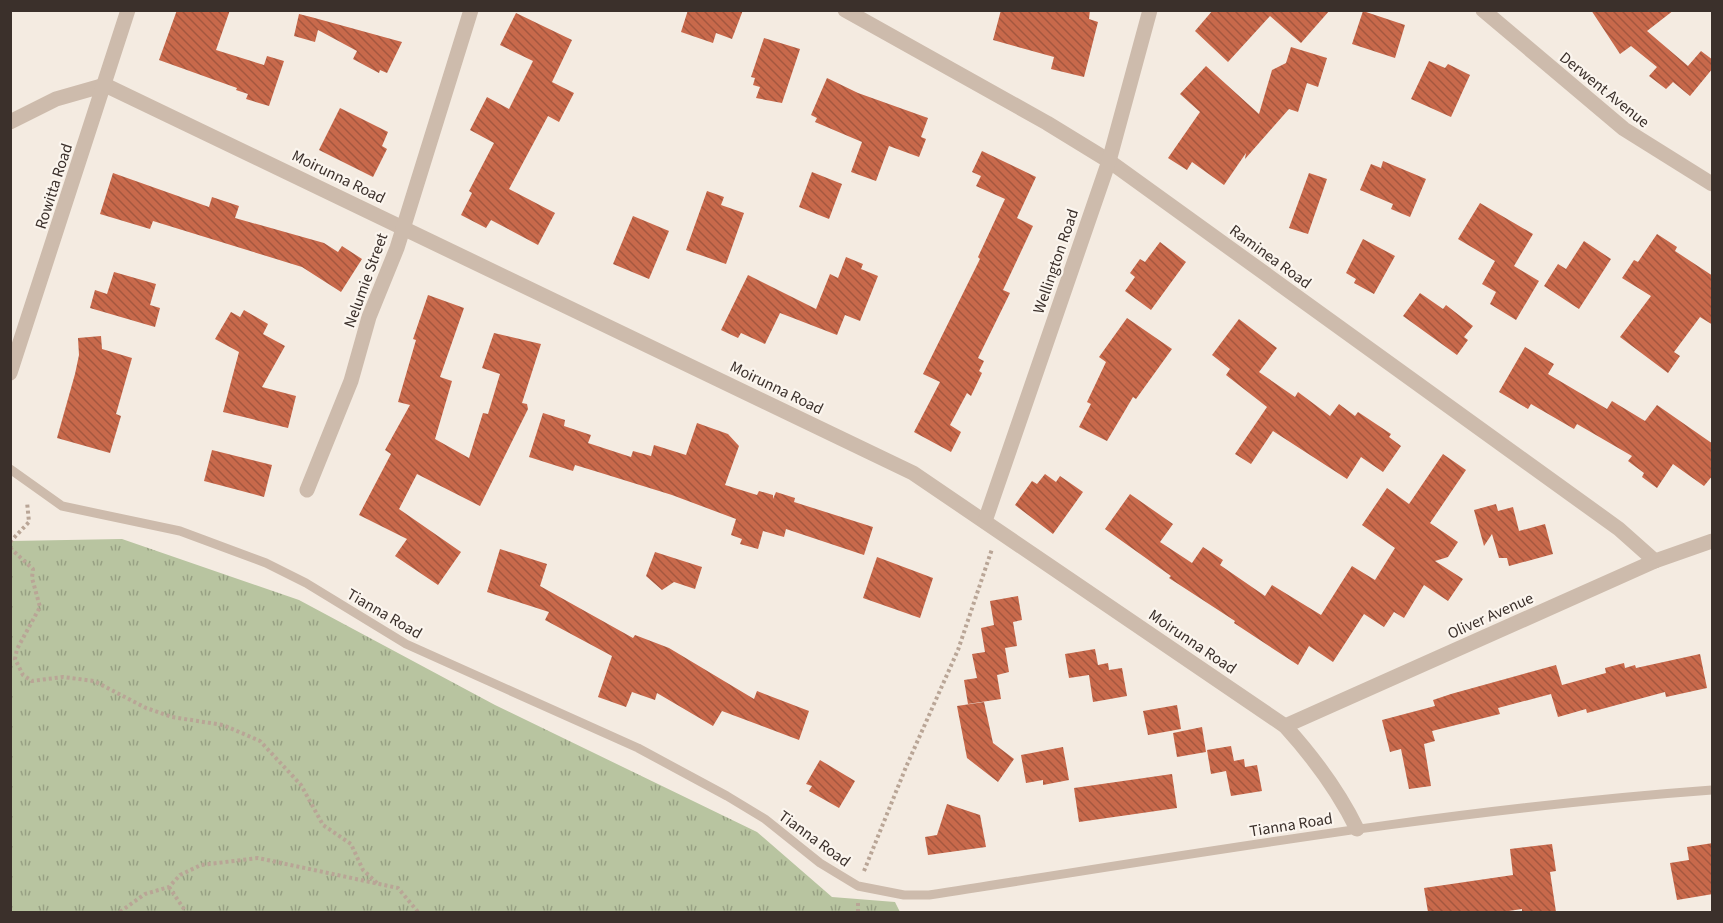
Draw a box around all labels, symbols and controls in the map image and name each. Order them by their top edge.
street label: Derwent Avenue [1555,47,1654,133]
street label: Rowitta Road [30,141,78,232]
street label: Moirunna Road [288,145,389,209]
street label: Wellington Road [1028,206,1084,317]
street label: Raminea Road [1225,220,1316,294]
street label: Nelumie Street [339,229,393,331]
street label: Moirunna Road [726,356,827,420]
street label: Tianna Road [343,583,426,644]
street label: Oliver Avenue [1444,587,1537,645]
street label: Moirunna Road [1144,604,1241,679]
street label: Tianna Road [774,805,855,872]
street label: Tianna Road [1248,808,1334,842]

